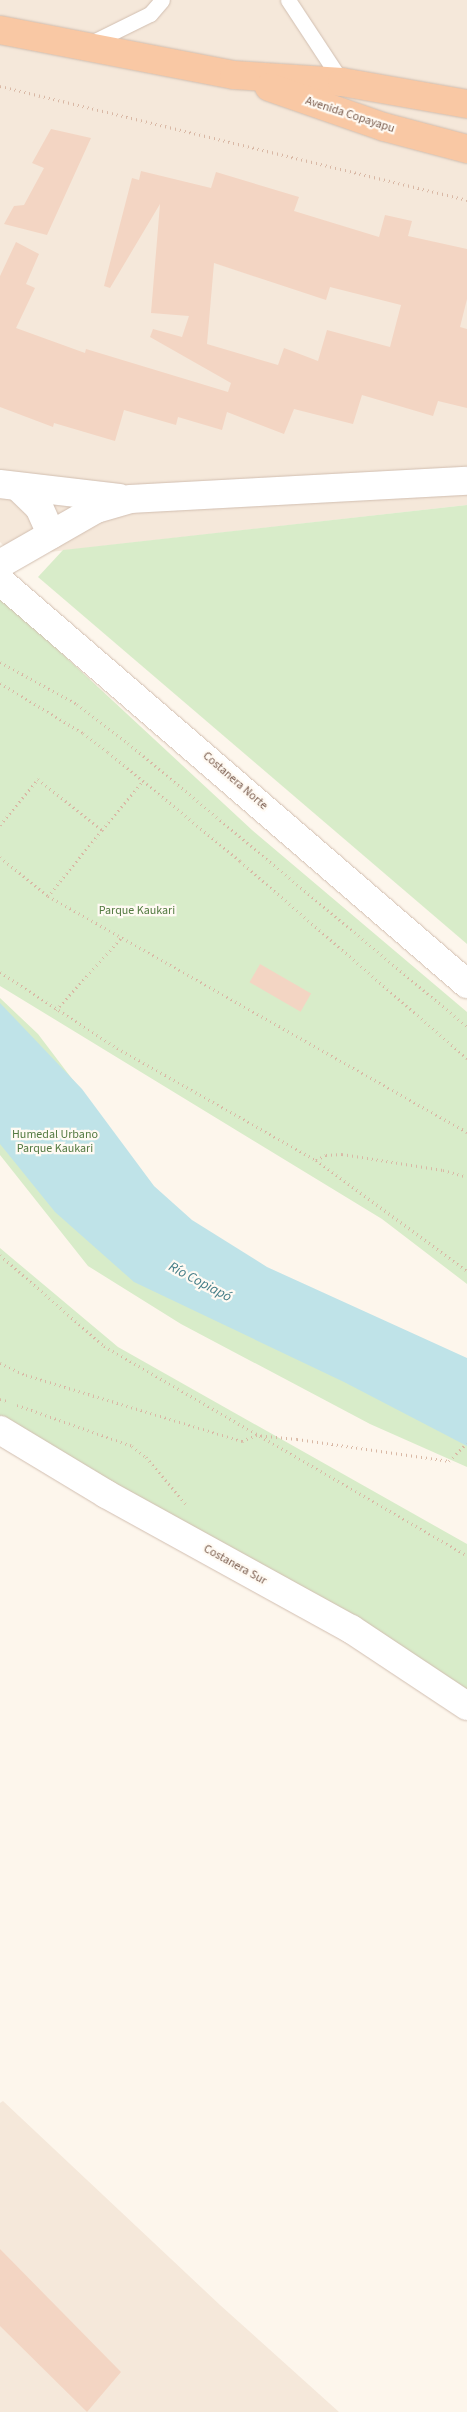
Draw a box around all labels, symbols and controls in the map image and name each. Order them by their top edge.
street label: Avenida Copayapu [304,94,396,136]
street label: Costanera Norte [200,749,270,813]
park label: Parque Kaukari [99,904,175,918]
park label: Humedal Urbano Parque Kaukari [12,1128,98,1156]
water label: Río Copiapó [166,1258,234,1306]
street label: Costanera Sur [201,1542,269,1588]

